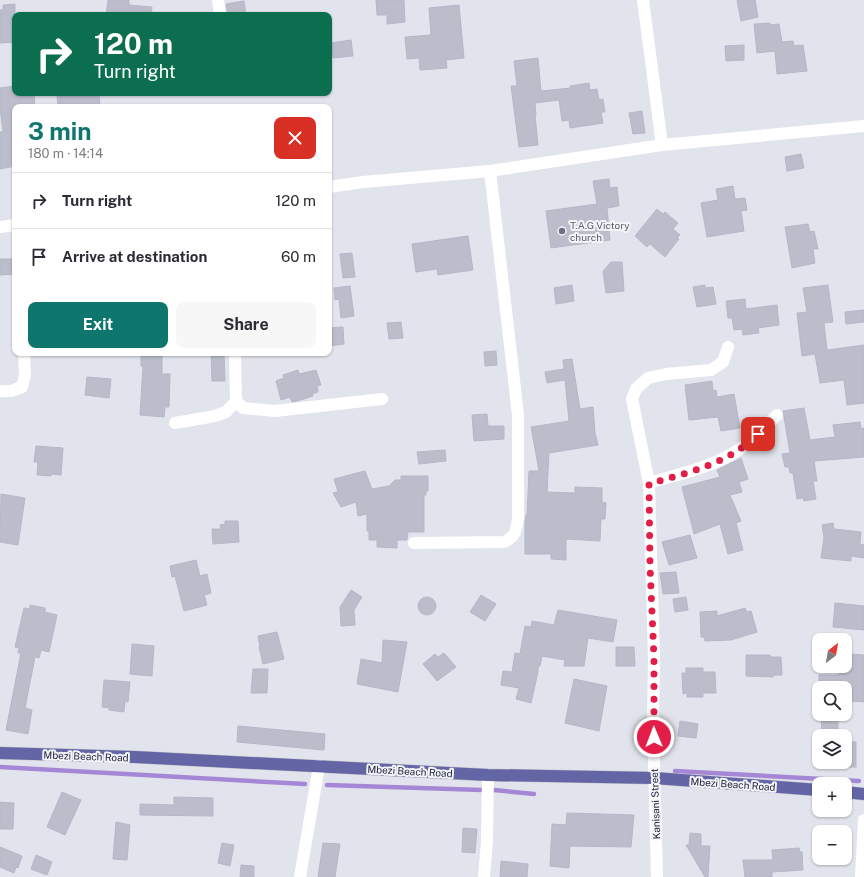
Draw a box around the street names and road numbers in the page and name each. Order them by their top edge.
street label: Mbezi Beach Road [43,749,129,763]
street label: Mbezi Beach Road [367,763,453,779]
street label: Kanisani Street [648,768,662,840]
street label: Mbezi Beach Road [690,775,776,793]

